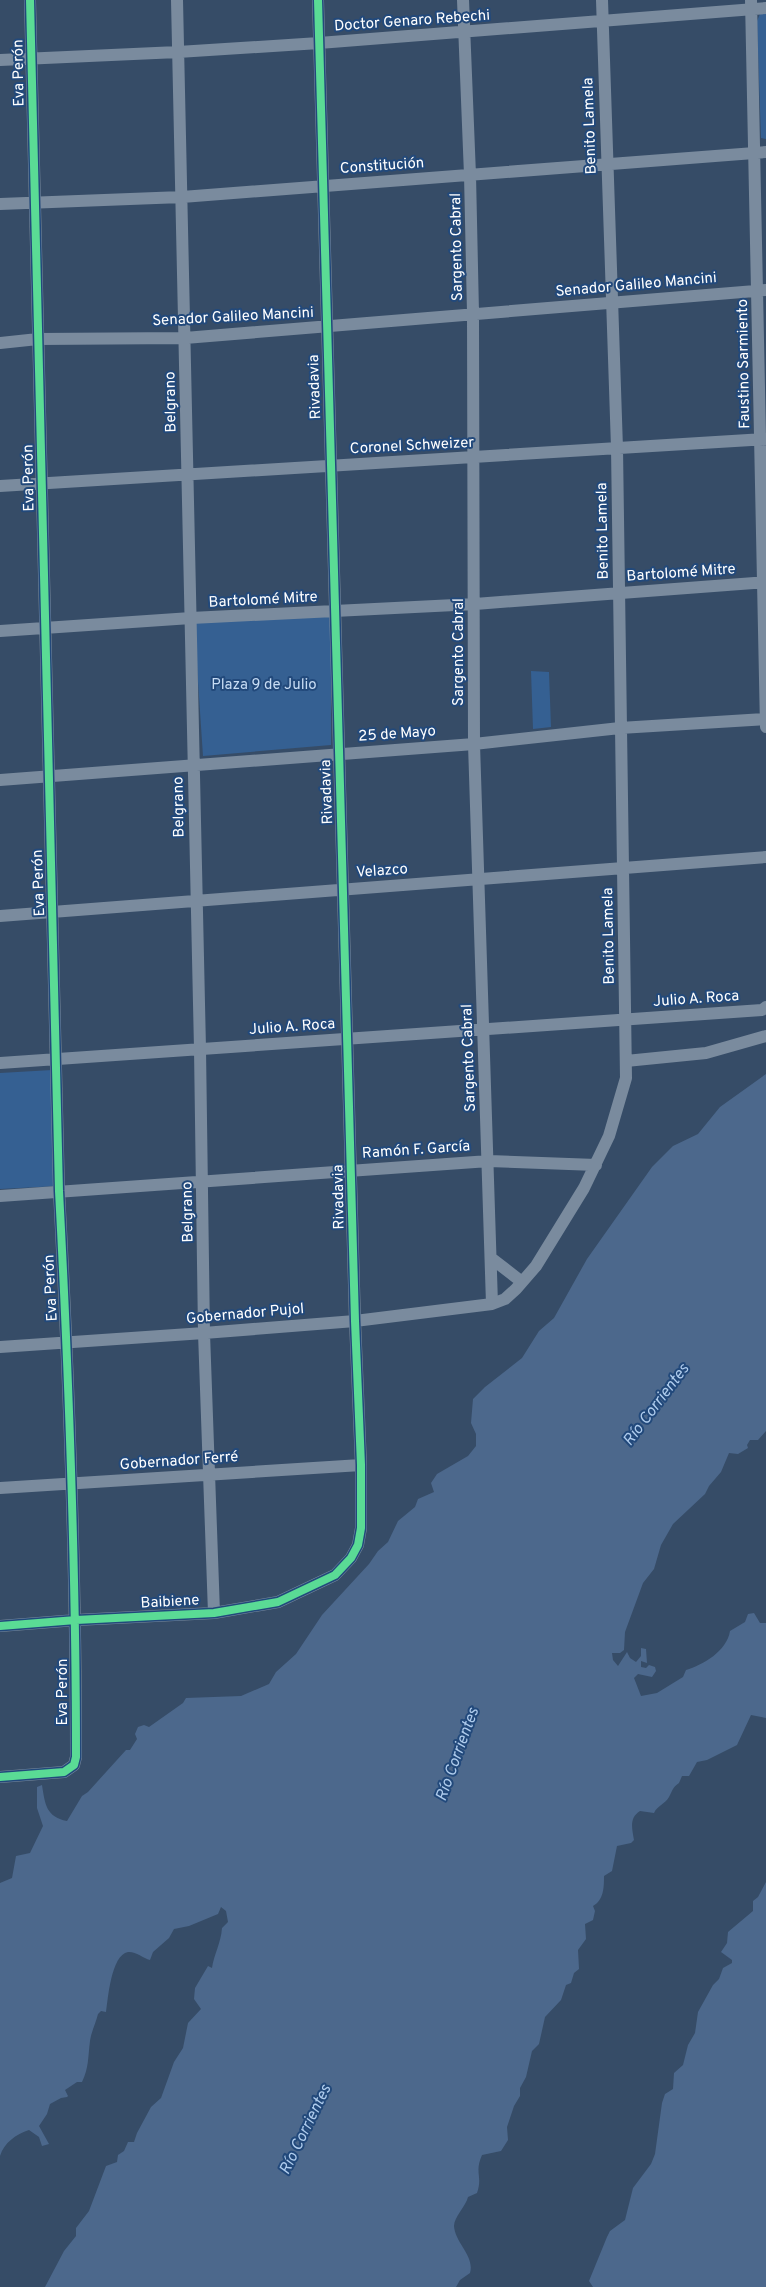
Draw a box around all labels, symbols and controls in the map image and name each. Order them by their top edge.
street label: Doctor Genaro Rebechi [334,7,491,36]
street label: Eva Perón [9,39,30,107]
street label: Benito Lamela [579,77,602,175]
street label: Constitución [339,154,425,179]
street label: Sargento Cabral [447,193,468,301]
street label: Senador Galileo Mancini [555,269,718,302]
street label: Faustino Sarmiento [734,299,755,429]
street label: Senador Galileo Mancini [152,304,314,331]
street label: Rivadavia [305,354,326,420]
street label: Belgrano [161,371,182,433]
street label: Coronel Schweizer [349,434,475,459]
street label: Eva Perón [19,444,40,512]
street label: Benito Lamela [593,482,614,580]
street label: Bartolomé Mitre [626,560,736,587]
street label: Bartolomé Mitre [208,588,318,613]
street label: Sargento Cabral [450,598,469,706]
park label: Plaza 9 de Julio [211,676,317,695]
street label: 25 de Mayo [358,722,437,747]
street label: Rivadavia [317,759,338,825]
street label: Belgrano [169,776,190,838]
street label: Eva Perón [29,849,50,917]
street label: Velazco [356,860,409,883]
street label: Benito Lamela [599,887,620,985]
street label: Julio A. Roca [652,987,740,1012]
street label: Sargento Cabral [458,1004,481,1112]
street label: Julio A. Roca [248,1015,336,1040]
street label: Ramón F. García [361,1137,471,1164]
street label: Rivadavia [329,1164,350,1230]
street label: Belgrano [178,1181,199,1243]
street label: Eva Perón [40,1254,63,1322]
street label: Gobernador Pujol [185,1300,305,1329]
water label: Río Corrientes [619,1359,695,1450]
street label: Gobernador Ferré [119,1448,239,1475]
street label: Baibiene [140,1591,200,1614]
street label: Eva Perón [54,1659,73,1725]
water label: Río Corrientes [432,1705,484,1804]
water label: Río Corrientes [275,2081,337,2178]

